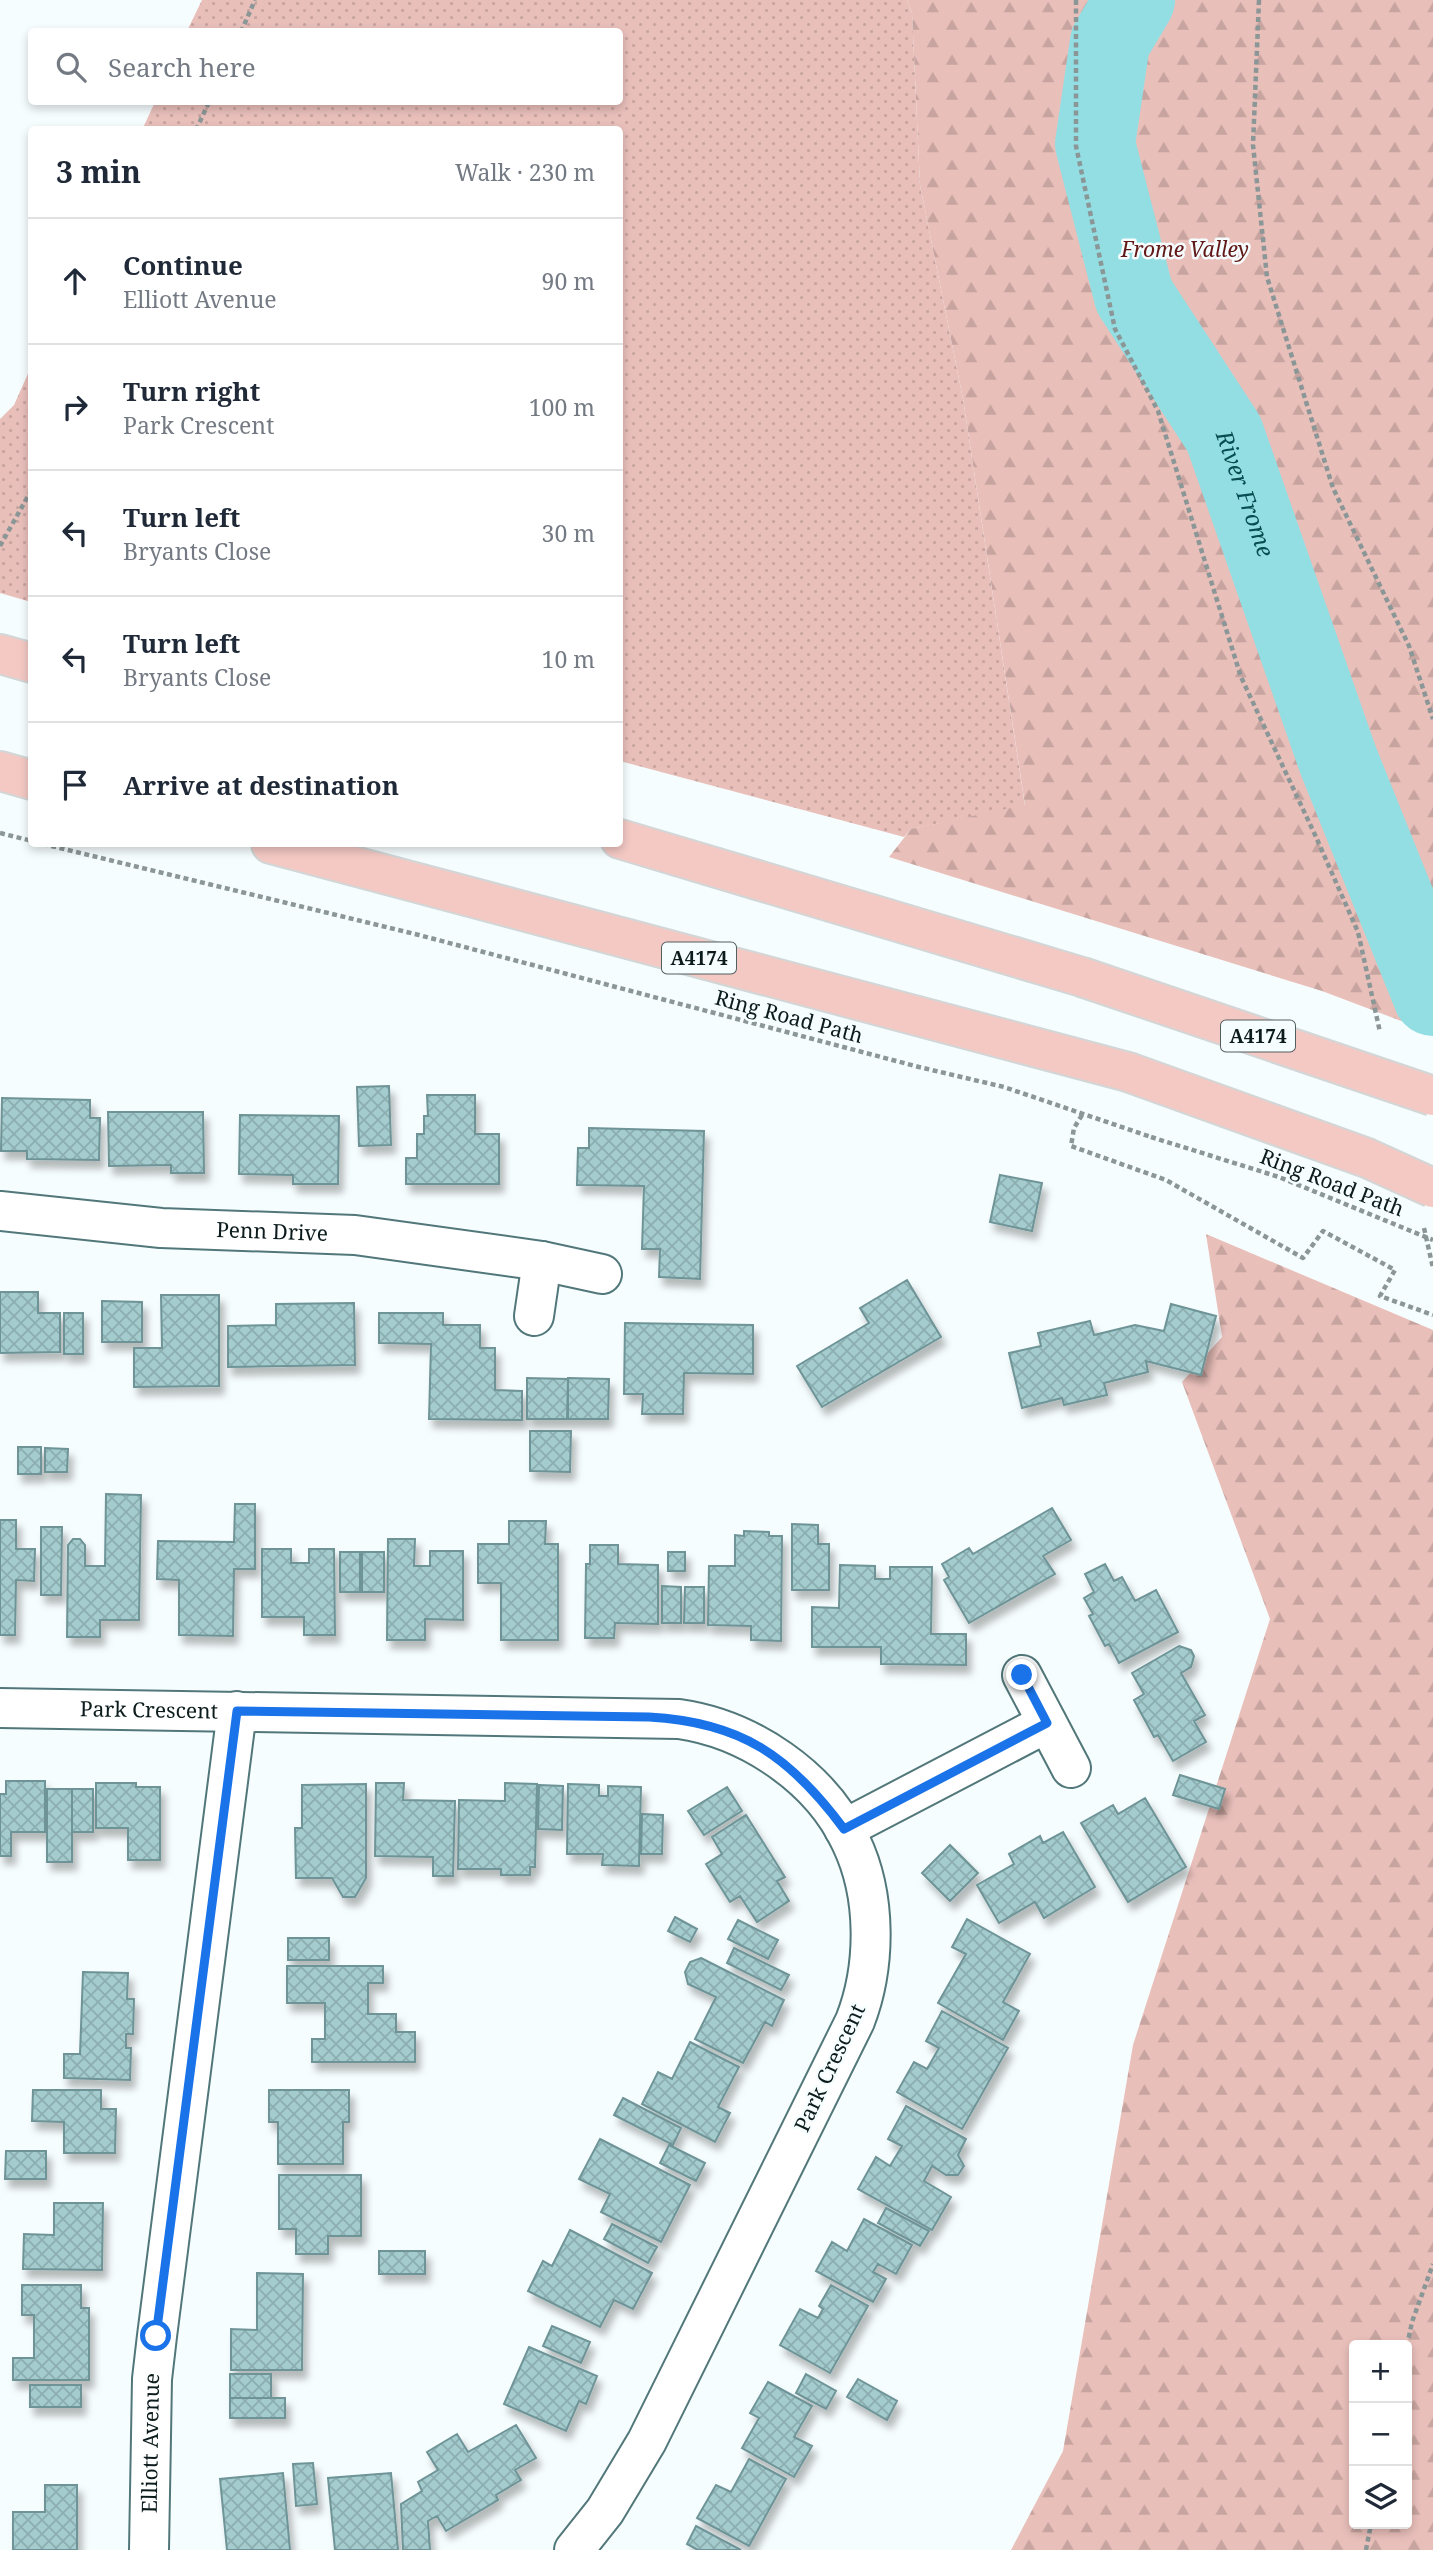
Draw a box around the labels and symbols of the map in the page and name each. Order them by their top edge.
park label: Frome Valley [1120,235,1249,263]
water label: River Frome [1209,425,1283,561]
road number: A4174 [662,942,736,974]
street label: Ring Road Path [712,983,866,1049]
road number: A4174 [1221,1020,1295,1052]
street label: Ring Road Path [1256,1142,1408,1222]
street label: Penn Drive [216,1215,328,1247]
route end [1006,1659,1037,1690]
street label: Park Crescent [80,1694,218,1725]
street label: Park Crescent [787,1999,871,2136]
route start [140,2320,171,2351]
street label: Elliott Avenue [135,2371,166,2513]

